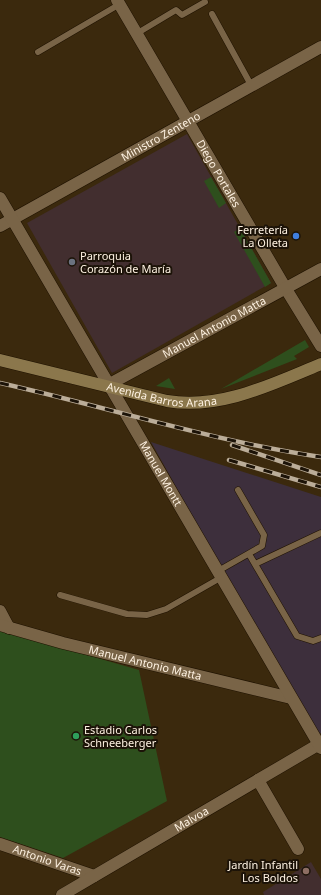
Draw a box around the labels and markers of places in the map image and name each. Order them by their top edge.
place label: Ferretería La Olleta [237,222,288,250]
marker: Ferretería La Olleta [291,231,301,241]
place label: Parroquia Corazón de María [80,248,171,276]
marker: Parroquia Corazón de María [67,257,77,267]
place label: Estadio Carlos Schneeberger [84,722,157,750]
marker: Estadio Carlos Schneeberger [71,731,81,741]
place label: Jardín Infantil Los Boldos [227,857,298,885]
marker: Jardín Infantil Los Boldos [301,866,311,876]

